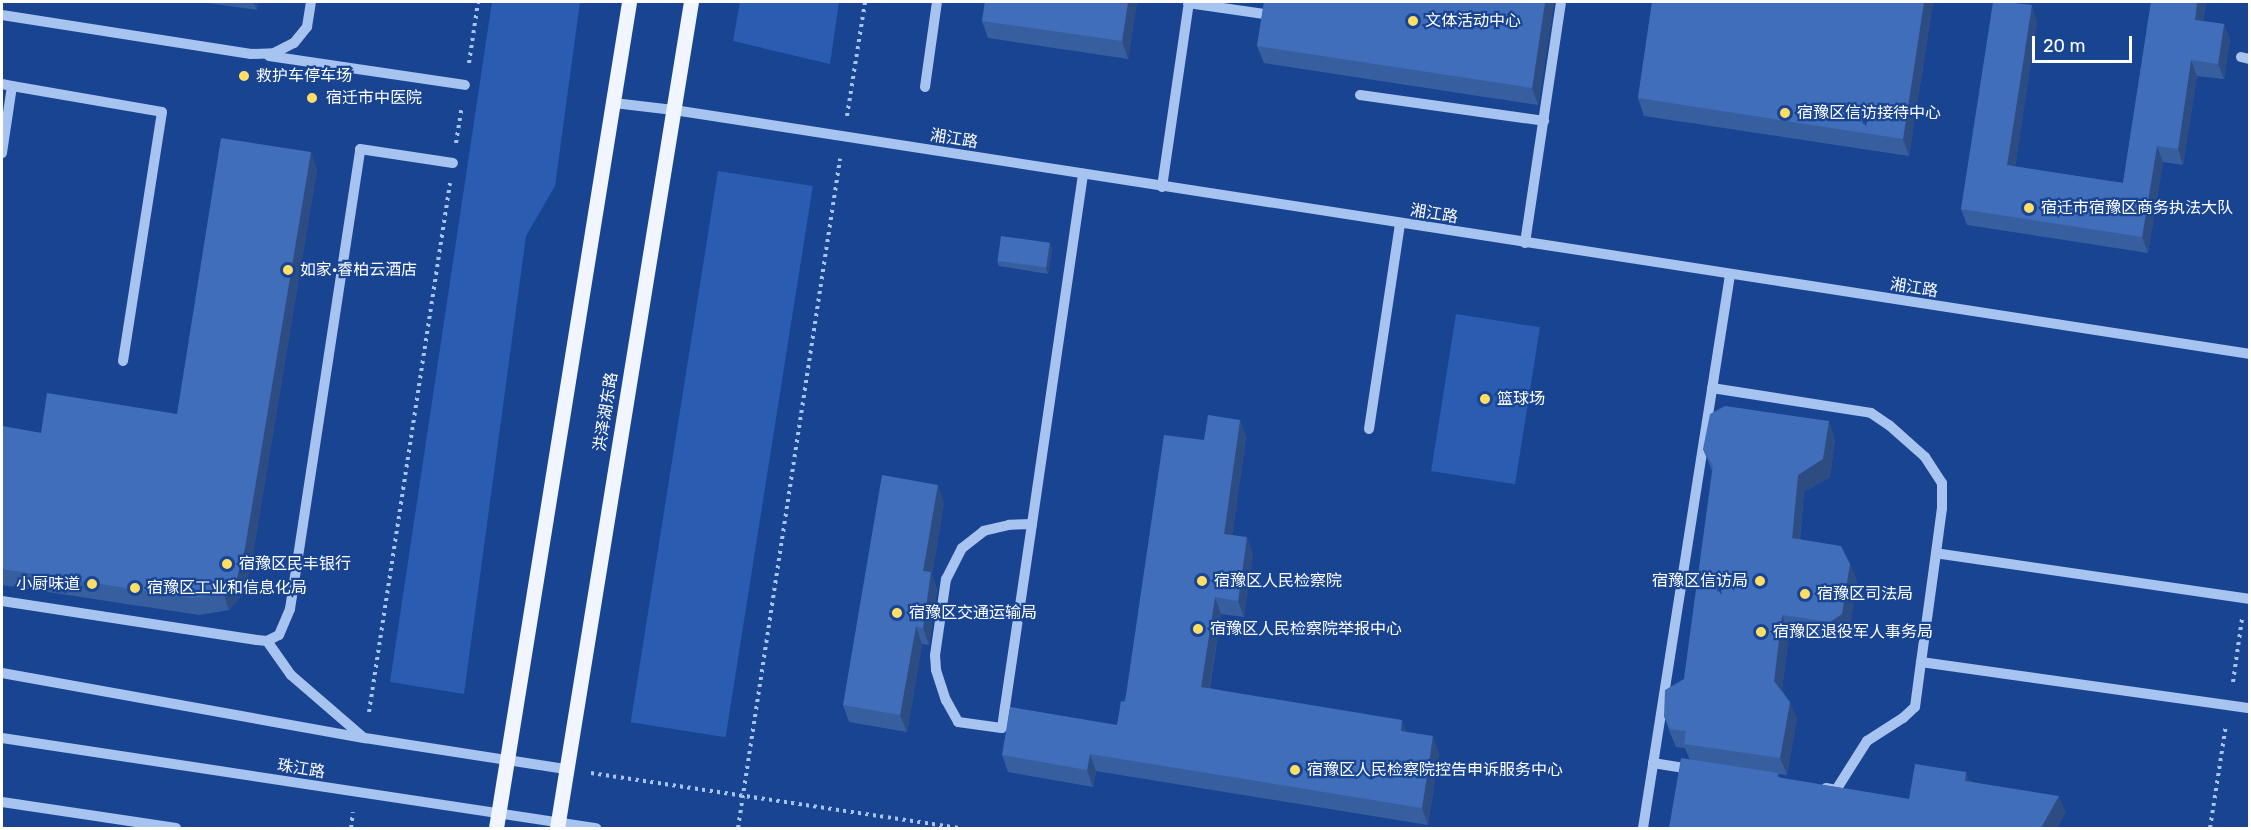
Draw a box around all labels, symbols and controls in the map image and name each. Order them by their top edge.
place label: 文体活动中心 [1425,11,1521,31]
marker: 文体活动中心 [1406,14,1420,28]
scale bar [2035,24,2136,62]
text: 20 m [2043,35,2085,57]
place label: 救护车停车场 [256,66,352,86]
marker: 救护车停车场 [237,69,251,83]
place label: 宿迁市中医院 [326,88,422,108]
marker: 宿迁市中医院 [303,89,321,107]
place label: 宿豫区信访接待中心 [1797,103,1941,123]
marker: 宿豫区信访接待中心 [1778,106,1792,120]
street label: 湘江路 [929,126,979,152]
place label: 宿迁市宿豫区商务执法大队 [2041,198,2233,218]
street label: 湘江路 [1409,201,1459,227]
marker: 宿迁市宿豫区商务执法大队 [2022,201,2036,215]
place label: 如家·睿柏云酒店 [300,260,417,280]
marker: 如家·睿柏云酒店 [281,263,295,277]
street label: 湘江路 [1889,275,1939,301]
street label: 洪泽湖东路 [590,371,622,453]
place label: 篮球场 [1497,389,1545,409]
marker: 篮球场 [1478,392,1492,406]
place label: 宿豫区民丰银行 [239,554,351,574]
marker: 宿豫区民丰银行 [220,557,234,571]
place label: 宿豫区人民检察院 [1214,571,1342,591]
place label: 宿豫区信访局 [1652,571,1748,591]
place label: 小厨味道 [16,574,80,594]
marker: 宿豫区人民检察院 [1195,574,1209,588]
marker: 宿豫区信访局 [1753,574,1767,588]
marker: 小厨味道 [85,577,99,591]
place label: 宿豫区工业和信息化局 [147,578,307,598]
marker: 宿豫区工业和信息化局 [128,581,142,595]
place label: 宿豫区司法局 [1817,584,1913,604]
marker: 宿豫区司法局 [1798,587,1812,601]
place label: 宿豫区交通运输局 [909,603,1037,623]
marker: 宿豫区交通运输局 [890,606,904,620]
place label: 宿豫区人民检察院举报中心 [1210,619,1402,639]
marker: 宿豫区人民检察院举报中心 [1191,622,1205,636]
place label: 宿豫区退役军人事务局 [1773,622,1933,642]
marker: 宿豫区退役军人事务局 [1754,625,1768,639]
street label: 珠江路 [276,756,326,782]
place label: 宿豫区人民检察院控告申诉服务中心 [1307,760,1563,780]
marker: 宿豫区人民检察院控告申诉服务中心 [1288,763,1302,777]

